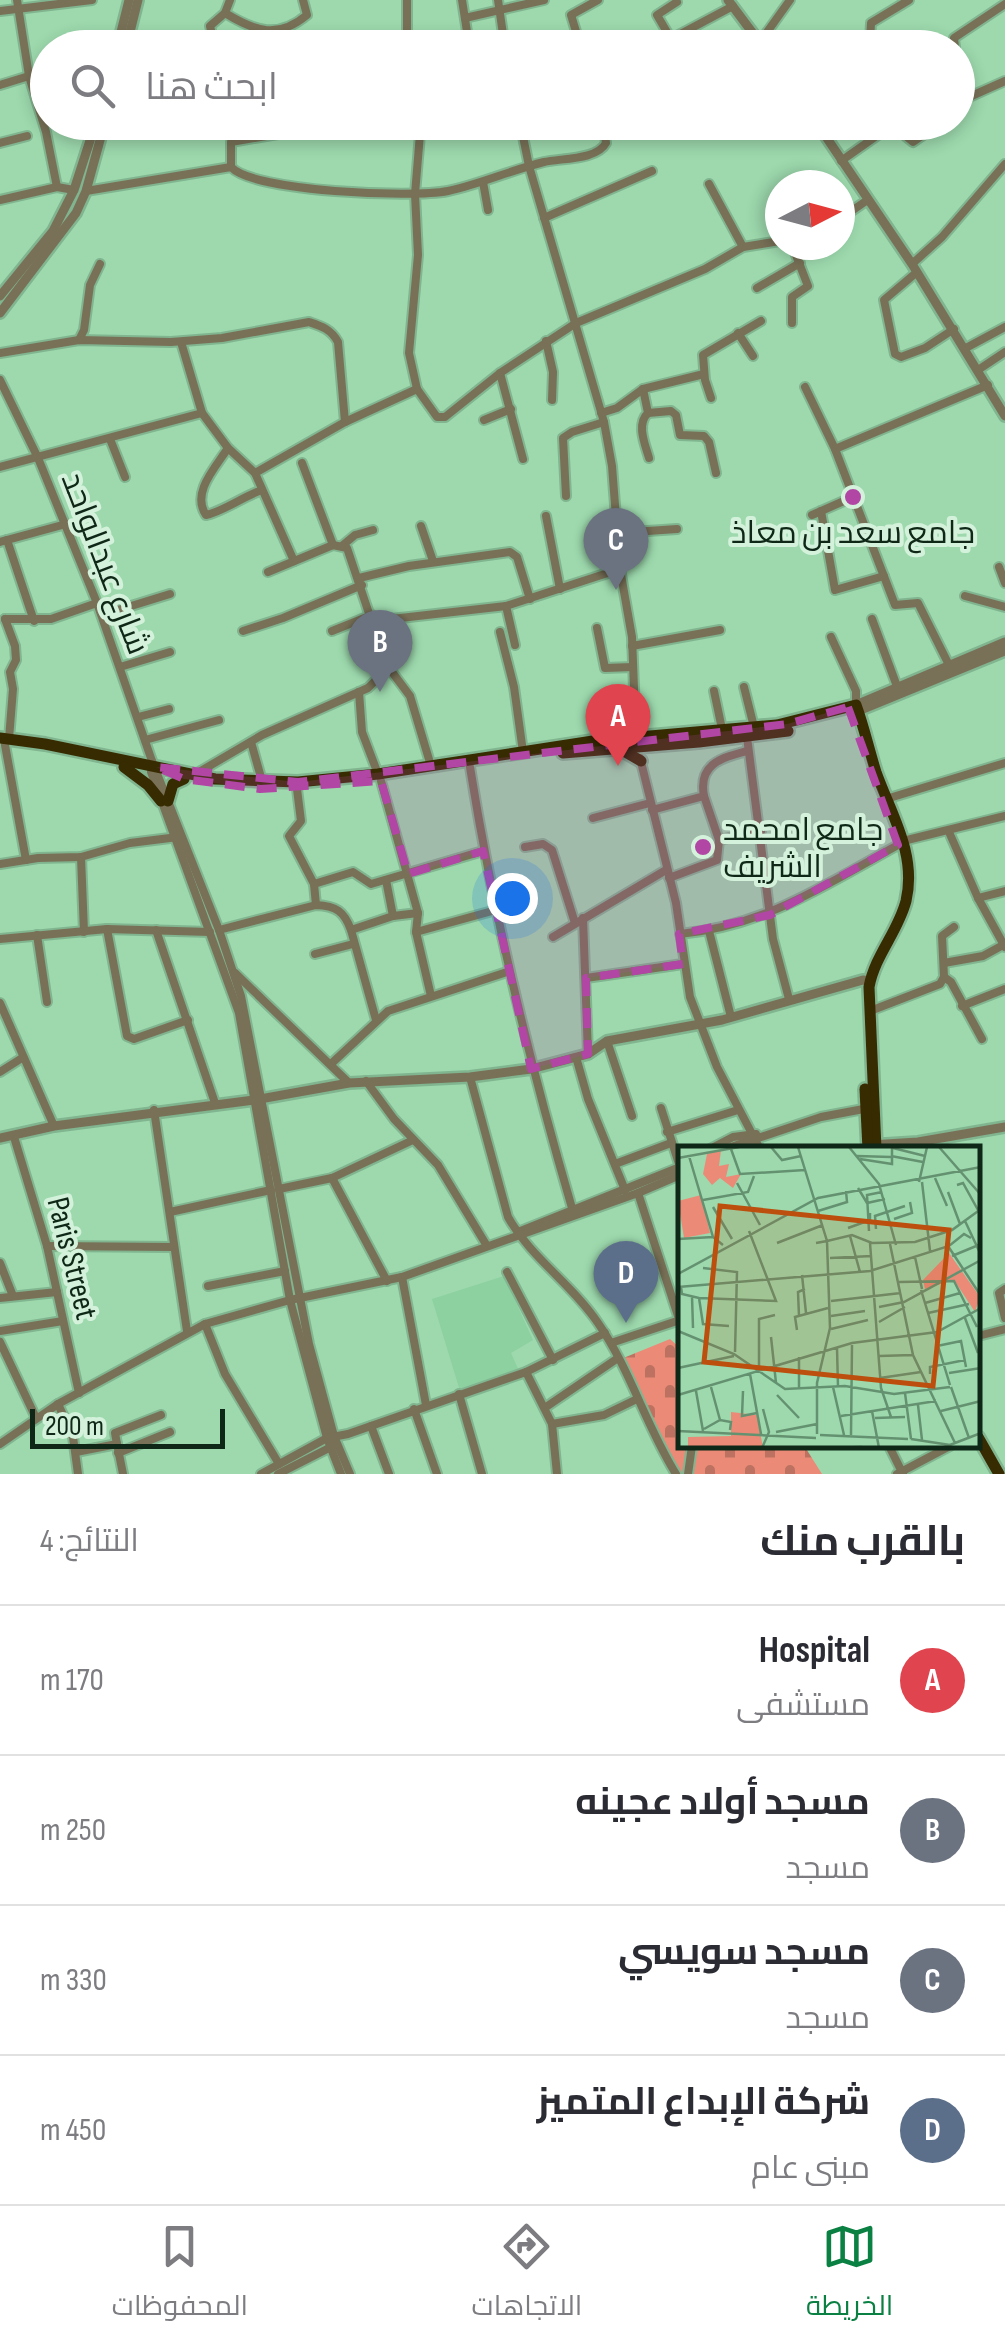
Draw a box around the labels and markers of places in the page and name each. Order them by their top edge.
marker: جامع سعد بن معاذ [842,486,864,508]
pin: C [584,508,648,590]
place label: جامع سعد بن معاذ [731,514,975,554]
pin: B [348,610,412,692]
pin: A [586,684,650,766]
place label: جامع امحمد الشريف [723,811,883,887]
marker: جامع امحمد الشريف [692,836,714,858]
pin: D [594,1240,658,1323]

